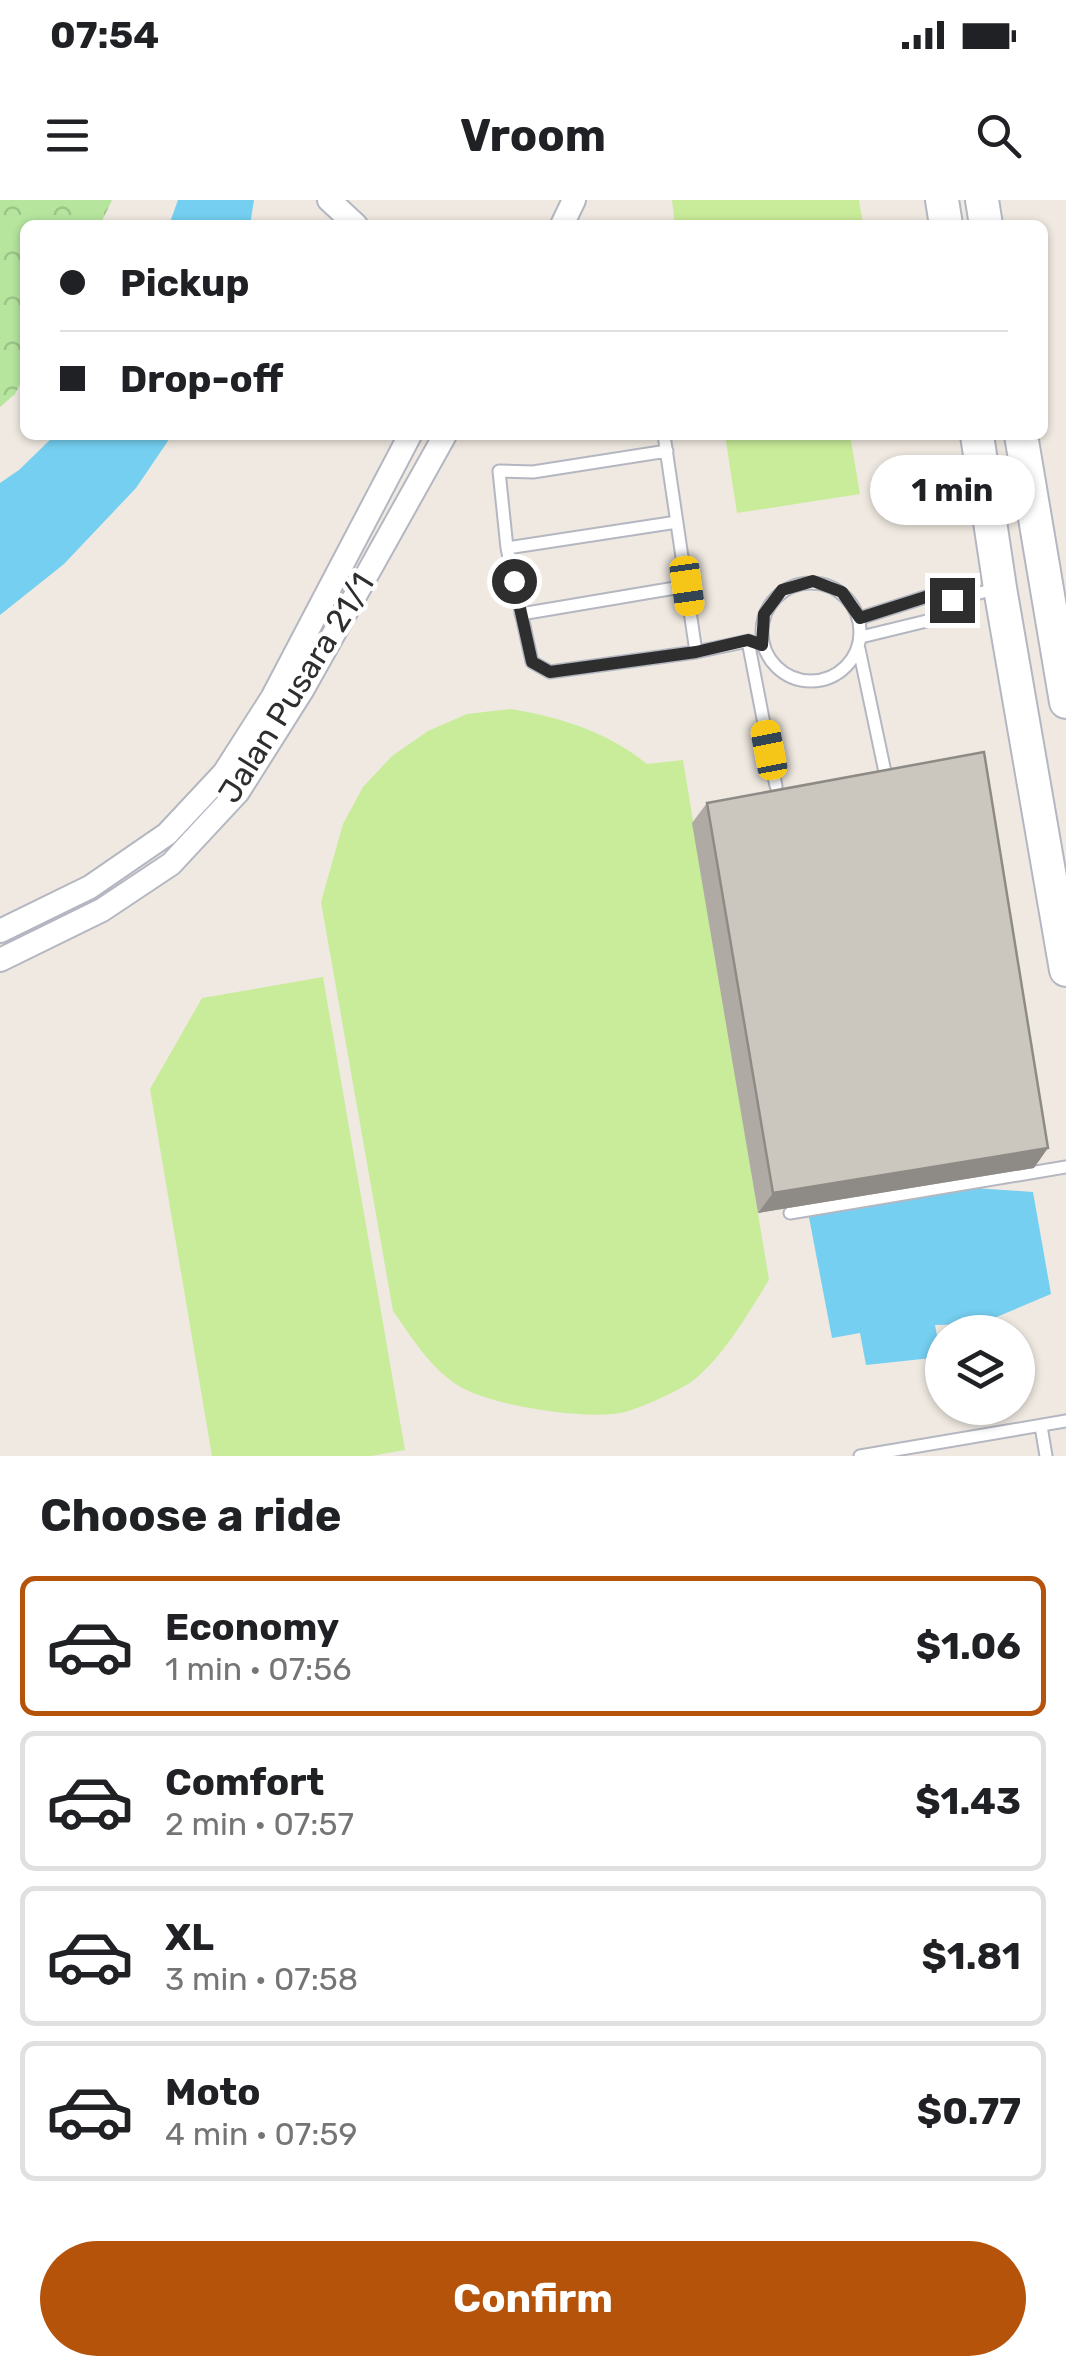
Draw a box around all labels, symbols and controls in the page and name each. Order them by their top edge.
text: 07:54 [50,12,159,58]
icon: menu [40,108,95,163]
icon: search [971,108,1026,163]
text: Vroom [460,109,606,162]
text: Pickup [120,260,249,306]
text: Drop-off [120,356,283,402]
callout: 1 min [870,455,1034,525]
text: 1 min [912,471,993,509]
car [668,554,706,618]
route start [492,559,537,604]
street label: Jalan Pusara 21/1 [210,566,382,810]
route end [930,578,975,623]
car [749,718,789,782]
map controls [925,1315,1035,1425]
button: layers [925,1315,1035,1425]
text: Choose a ride [40,1489,342,1542]
icon: car [45,1601,135,1691]
text: Economy [165,1604,339,1650]
text: $1.06 [916,1623,1021,1669]
text: 1 min · 07:56 [165,1650,352,1688]
icon: car [45,1756,135,1846]
text: Comfort [165,1759,324,1805]
text: $1.43 [915,1778,1021,1824]
text: 2 min · 07:57 [165,1805,354,1843]
icon: car [45,1911,135,2001]
text: XL [165,1914,214,1960]
text: $1.81 [921,1933,1021,1979]
text: 3 min · 07:58 [165,1960,358,1998]
icon: car [45,2066,135,2156]
text: Moto [165,2069,261,2115]
text: $0.77 [917,2088,1021,2134]
text: 4 min · 07:59 [165,2115,357,2153]
button: Confirm [40,2241,1026,2356]

